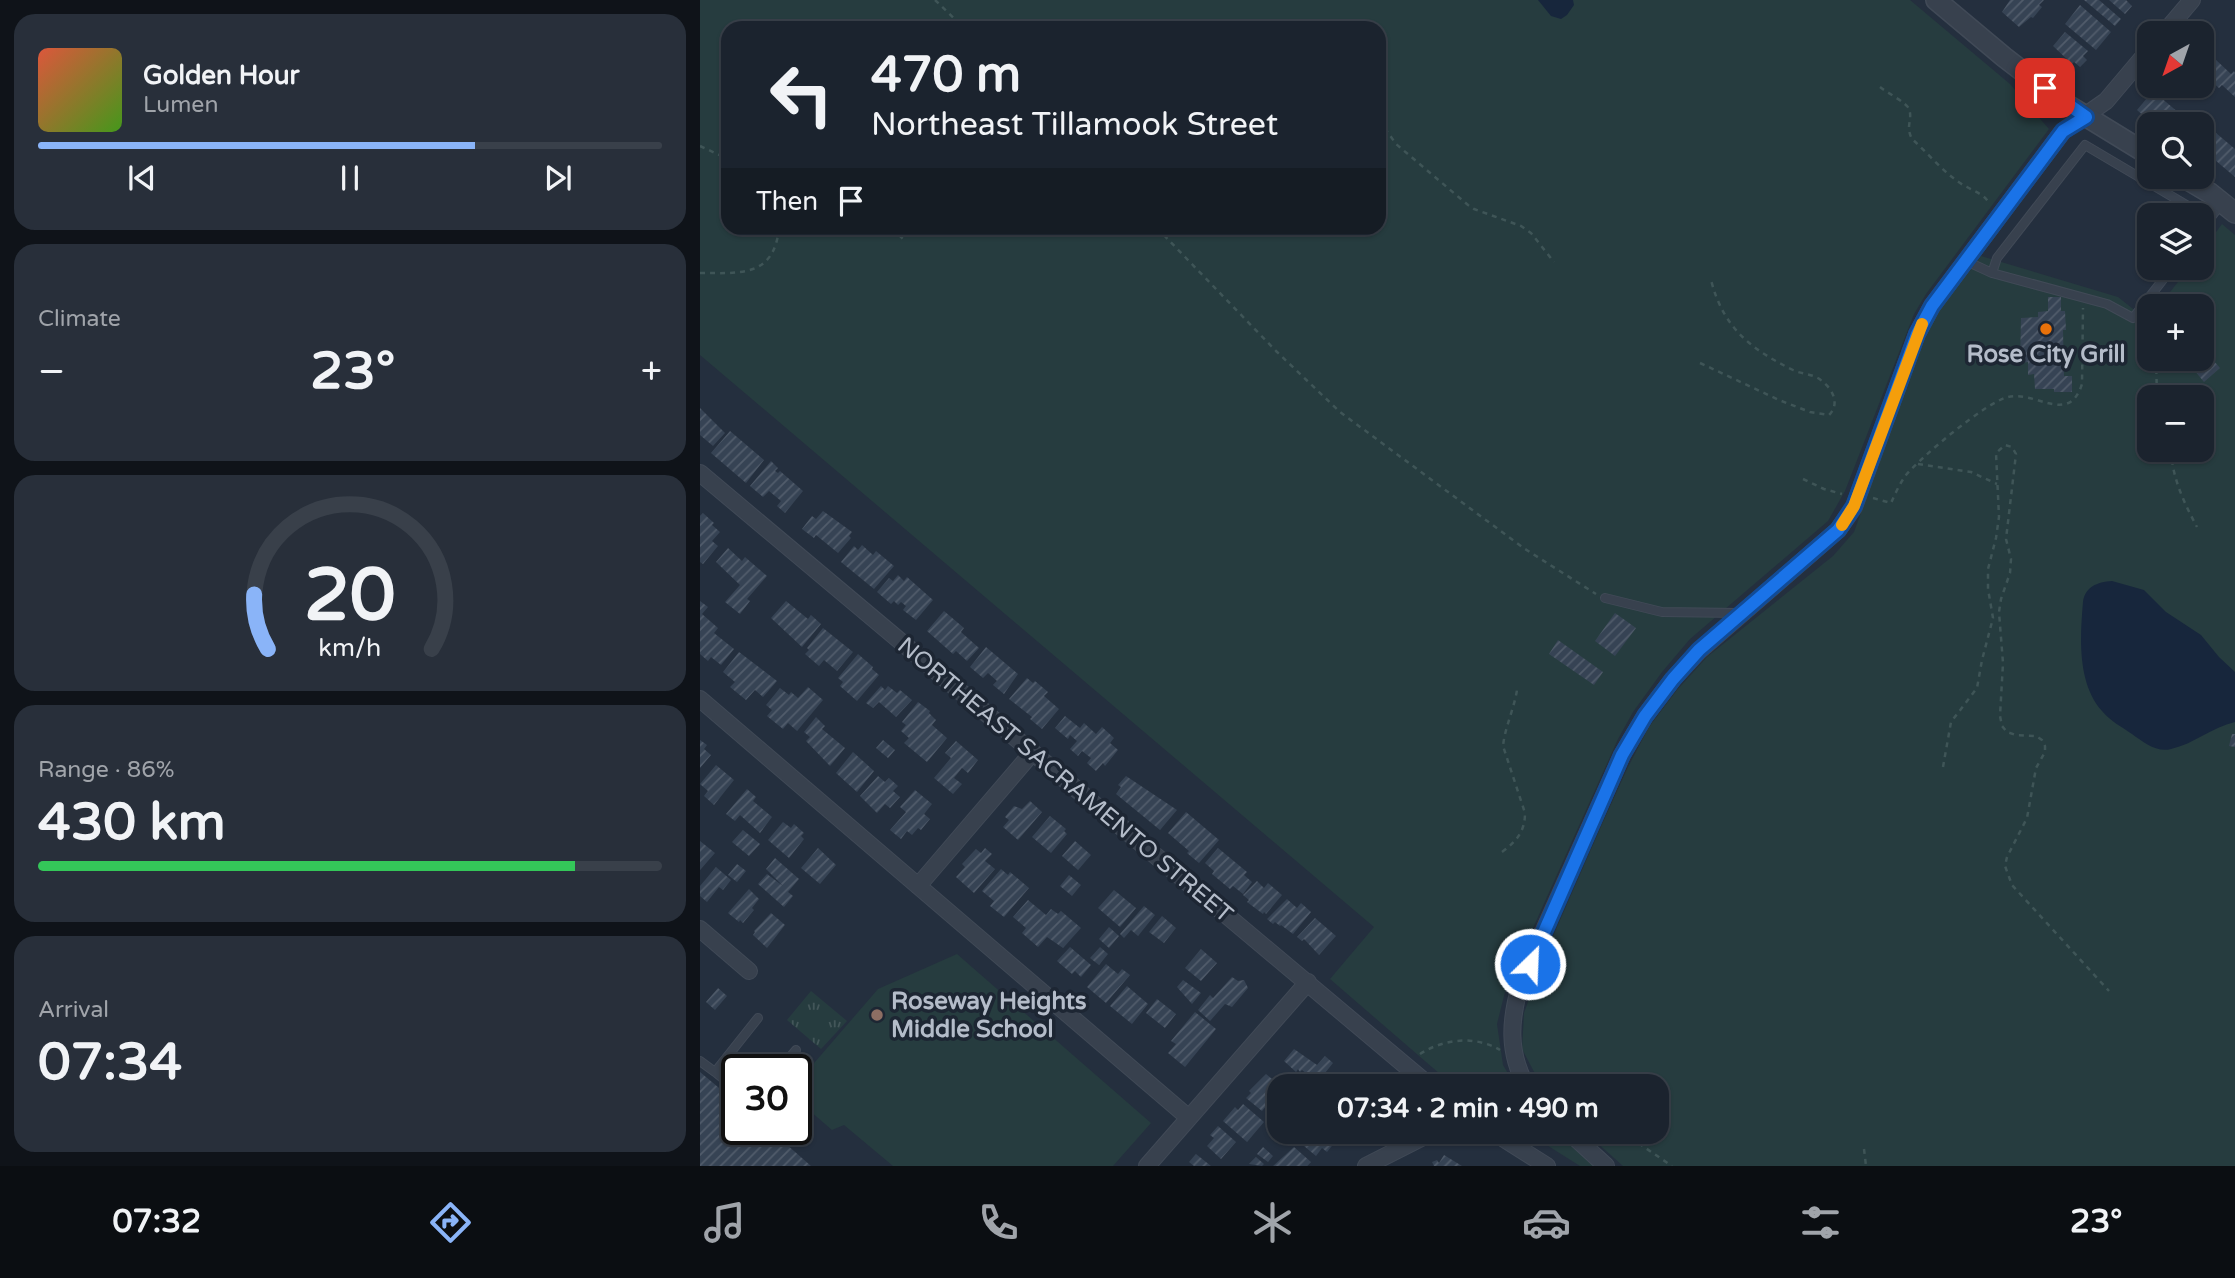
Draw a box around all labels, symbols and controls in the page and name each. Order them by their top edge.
north arrow [2137,21,2214,98]
map controls [2137,21,2214,462]
text: 470 m [871,46,1021,105]
icon: left [756,49,847,140]
pin [2015,58,2075,118]
text: Golden Hour [143,60,300,91]
icon: arrive [2026,69,2064,107]
text: Lumen [143,91,218,119]
text: Northeast Tillamook Street [871,106,1278,144]
button: search [2137,112,2214,189]
icon: previous [123,159,161,197]
icon: pause [331,159,369,197]
icon: next [539,159,577,197]
icon: arrive [832,182,870,220]
text: Then [756,186,818,217]
button: layers [2137,203,2214,280]
button: + [2137,294,2214,371]
text: Climate [38,305,121,333]
marker: Rose City Grill [2038,321,2054,337]
text: 23° [310,340,395,403]
place label: Rose City Grill [1966,340,2126,369]
text: − [38,349,65,395]
text: + [641,349,662,395]
button: − [2137,385,2214,462]
text: 20 [304,552,396,640]
street label: NORTHEAST SACRAMENTO STREET [891,631,1239,929]
text: km/h [319,633,381,663]
text: Range · 86% [38,756,174,784]
text: 430 km [38,791,226,854]
position arrow [1493,927,1567,1001]
place label: Roseway Heights Middle School [891,987,1086,1044]
text: Arrival [38,996,109,1024]
marker: Roseway Heights Middle School [869,1007,885,1023]
text: 07:34 [38,1031,182,1094]
speed limit sign: 30 [721,1054,812,1145]
text: 07:34 · 2 min · 490 m [1337,1093,1599,1124]
icon: directions [426,1198,475,1247]
icon: music [700,1198,749,1247]
icon: phone [974,1198,1023,1247]
icon: climate [1248,1198,1297,1247]
icon: car [1522,1198,1571,1247]
icon: filters [1796,1198,1845,1247]
text: 07:32 [112,1203,201,1241]
text: 23° [2070,1203,2122,1241]

